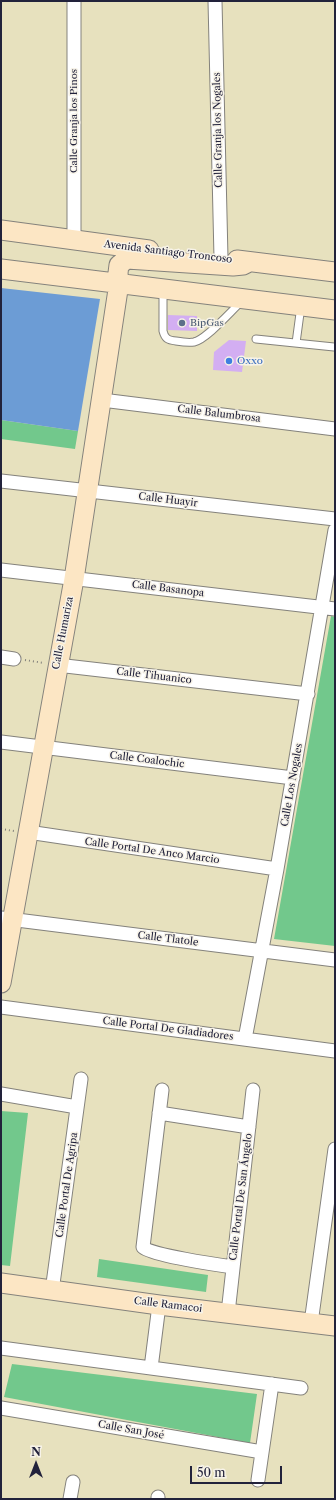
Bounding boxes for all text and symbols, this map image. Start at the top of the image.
street label: Calle Granja los Pinos [68,69,80,173]
street label: Calle Granja los Nogales [211,72,225,188]
street label: Avenida Santiago Troncoso [103,238,233,266]
place label: BipGas [190,317,224,329]
marker: BipGas [177,318,187,328]
place label: Oxxo [237,355,263,367]
marker: Oxxo [224,356,234,366]
street label: Calle Balumbrosa [177,403,261,425]
street label: Calle Huayir [138,490,198,510]
street label: Calle Basanopa [131,579,205,599]
street label: Calle Humariza [50,596,76,670]
street label: Calle Tihuanico [116,665,192,687]
street label: Calle Los Nogales [279,742,305,828]
street label: Calle Coalochic [109,749,185,771]
street label: Calle Portal De Anco Marcio [84,836,220,866]
street label: Calle Tlatole [137,929,199,949]
street label: Calle Portal De Gladiadores [102,1015,234,1043]
street label: Calle Portal De Agripa [54,1132,80,1238]
street label: Calle Portal De San Ángelo [227,1133,255,1261]
street label: Calle Ramacoi [133,1295,203,1315]
street label: Calle San José [97,1418,165,1442]
north arrow [16,1444,56,1484]
text: N [31,1445,41,1459]
scale bar [192,1458,284,1484]
text: 50 m [197,1465,226,1480]

